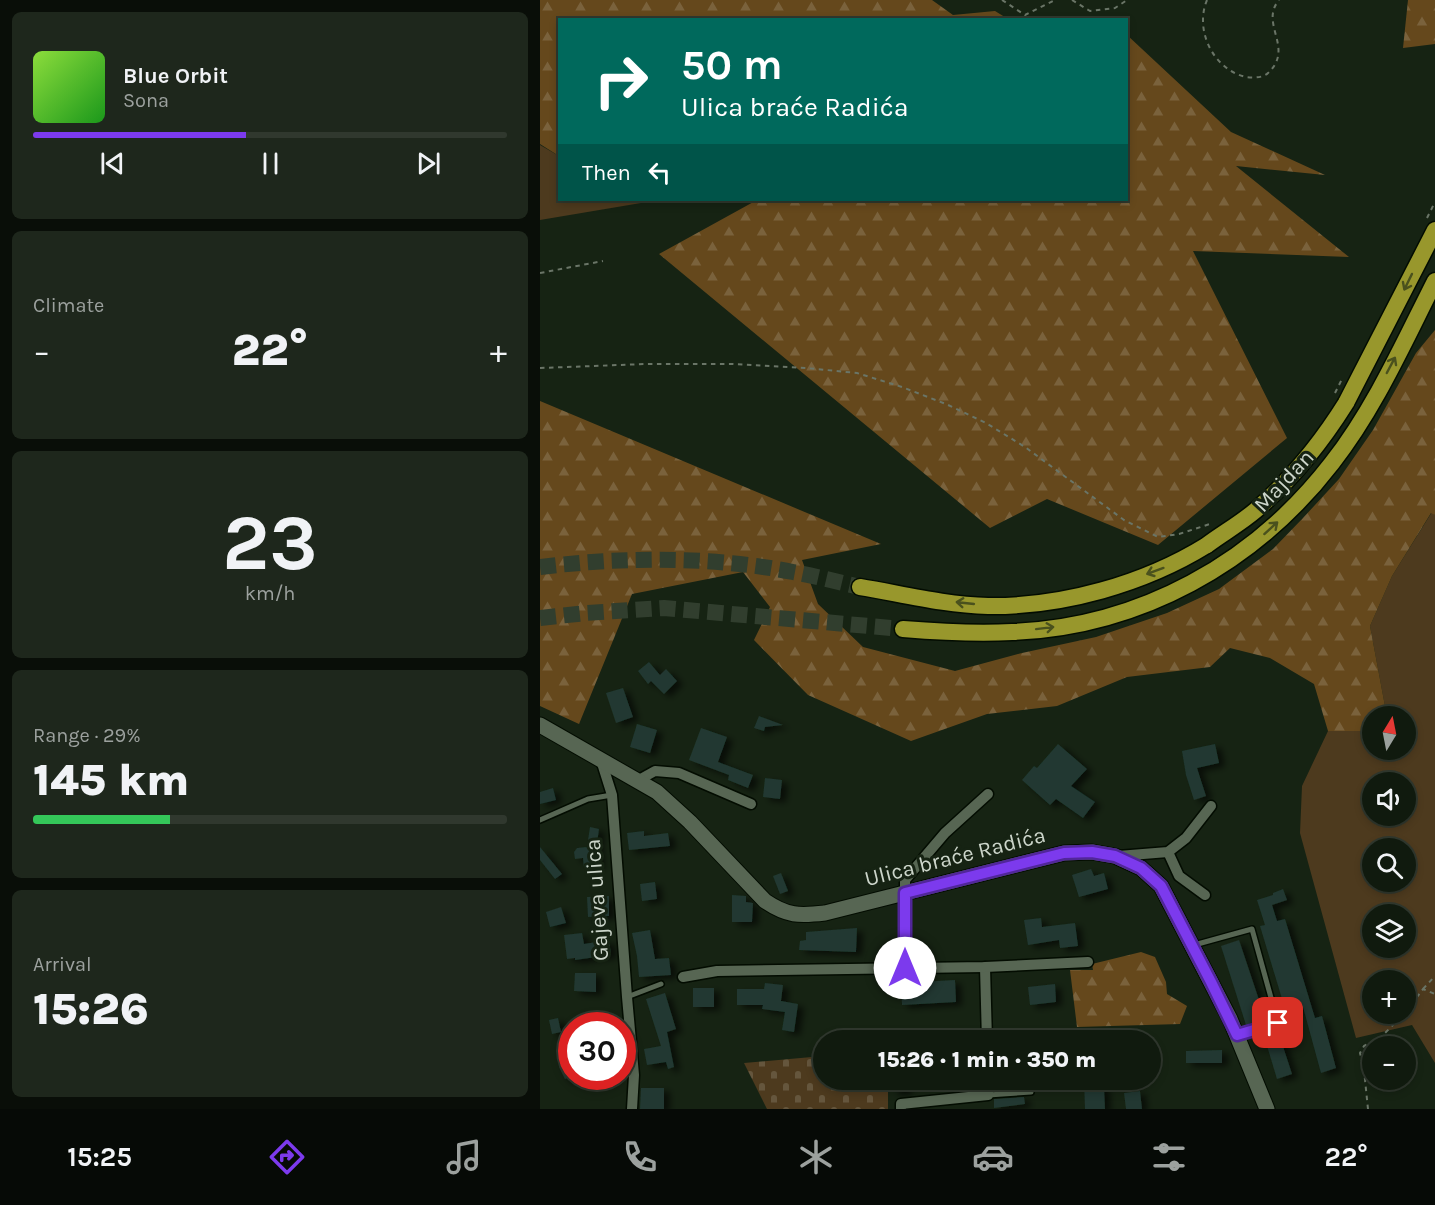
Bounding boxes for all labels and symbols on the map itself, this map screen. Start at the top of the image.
one-way arrow [1402,272,1413,290]
one-way arrow [1386,357,1397,375]
street label: Majdan [1249,444,1319,518]
one-way arrow [1264,521,1279,535]
one-way arrow [1146,566,1165,577]
one-way arrow [955,597,975,608]
one-way arrow [1035,623,1055,634]
north arrow [1362,706,1416,760]
street label: Ulica braće Radića [862,822,1048,892]
street label: Gajeva ulica [580,838,614,962]
position arrow [873,936,937,1000]
pin [1252,997,1303,1048]
speed limit sign: 30 [558,1012,636,1090]

